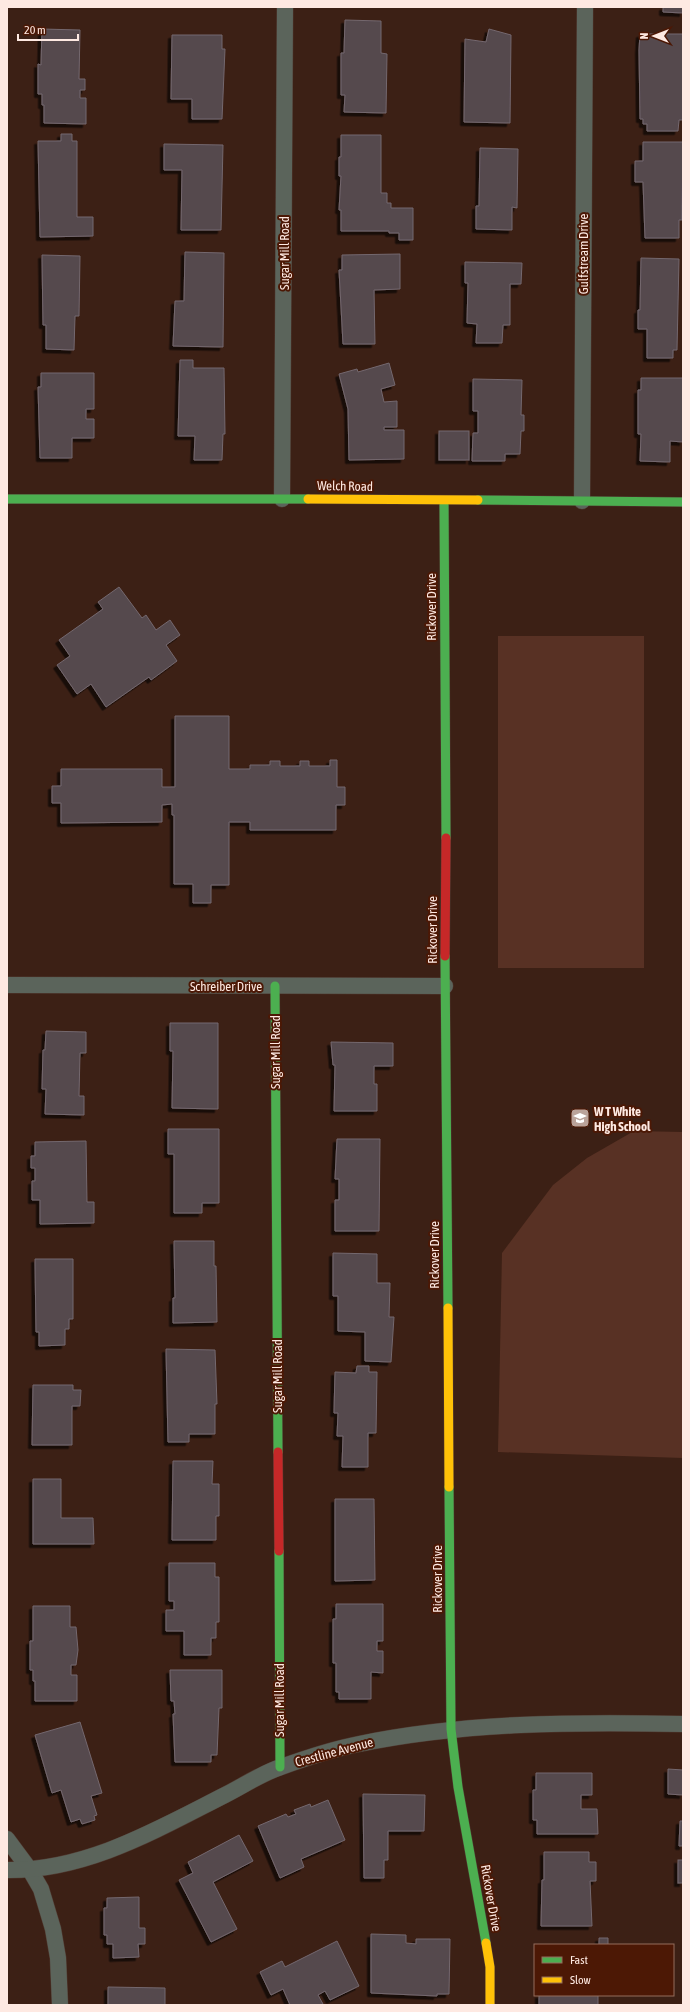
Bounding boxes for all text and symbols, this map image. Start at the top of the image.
scale bar [18,16,78,42]
north arrow [634,16,674,56]
text: 20 m [24,23,46,37]
text: N [638,33,650,39]
street label: Gulfstream Drive [576,214,591,294]
street label: Sugar Mill Road [277,216,292,290]
street label: Welch Road [317,478,373,494]
street label: Rickover Drive [424,573,439,641]
street label: Rickover Drive [425,896,440,964]
street label: Schreiber Drive [190,979,262,994]
street label: Sugar Mill Road [268,1015,283,1089]
place label: W T White High School [593,1104,651,1134]
school or university icon: W T White High School [569,1107,591,1129]
street label: Rickover Drive [427,1221,442,1289]
street label: Sugar Mill Road [270,1339,285,1413]
street label: Rickover Drive [430,1545,445,1613]
street label: Sugar Mill Road [272,1663,287,1737]
street label: Crestline Avenue [293,1734,375,1770]
street label: Rickover Drive [478,1863,504,1933]
legend [534,1944,674,1996]
text: Fast [570,1953,588,1967]
text: Slow [570,1973,591,1987]

